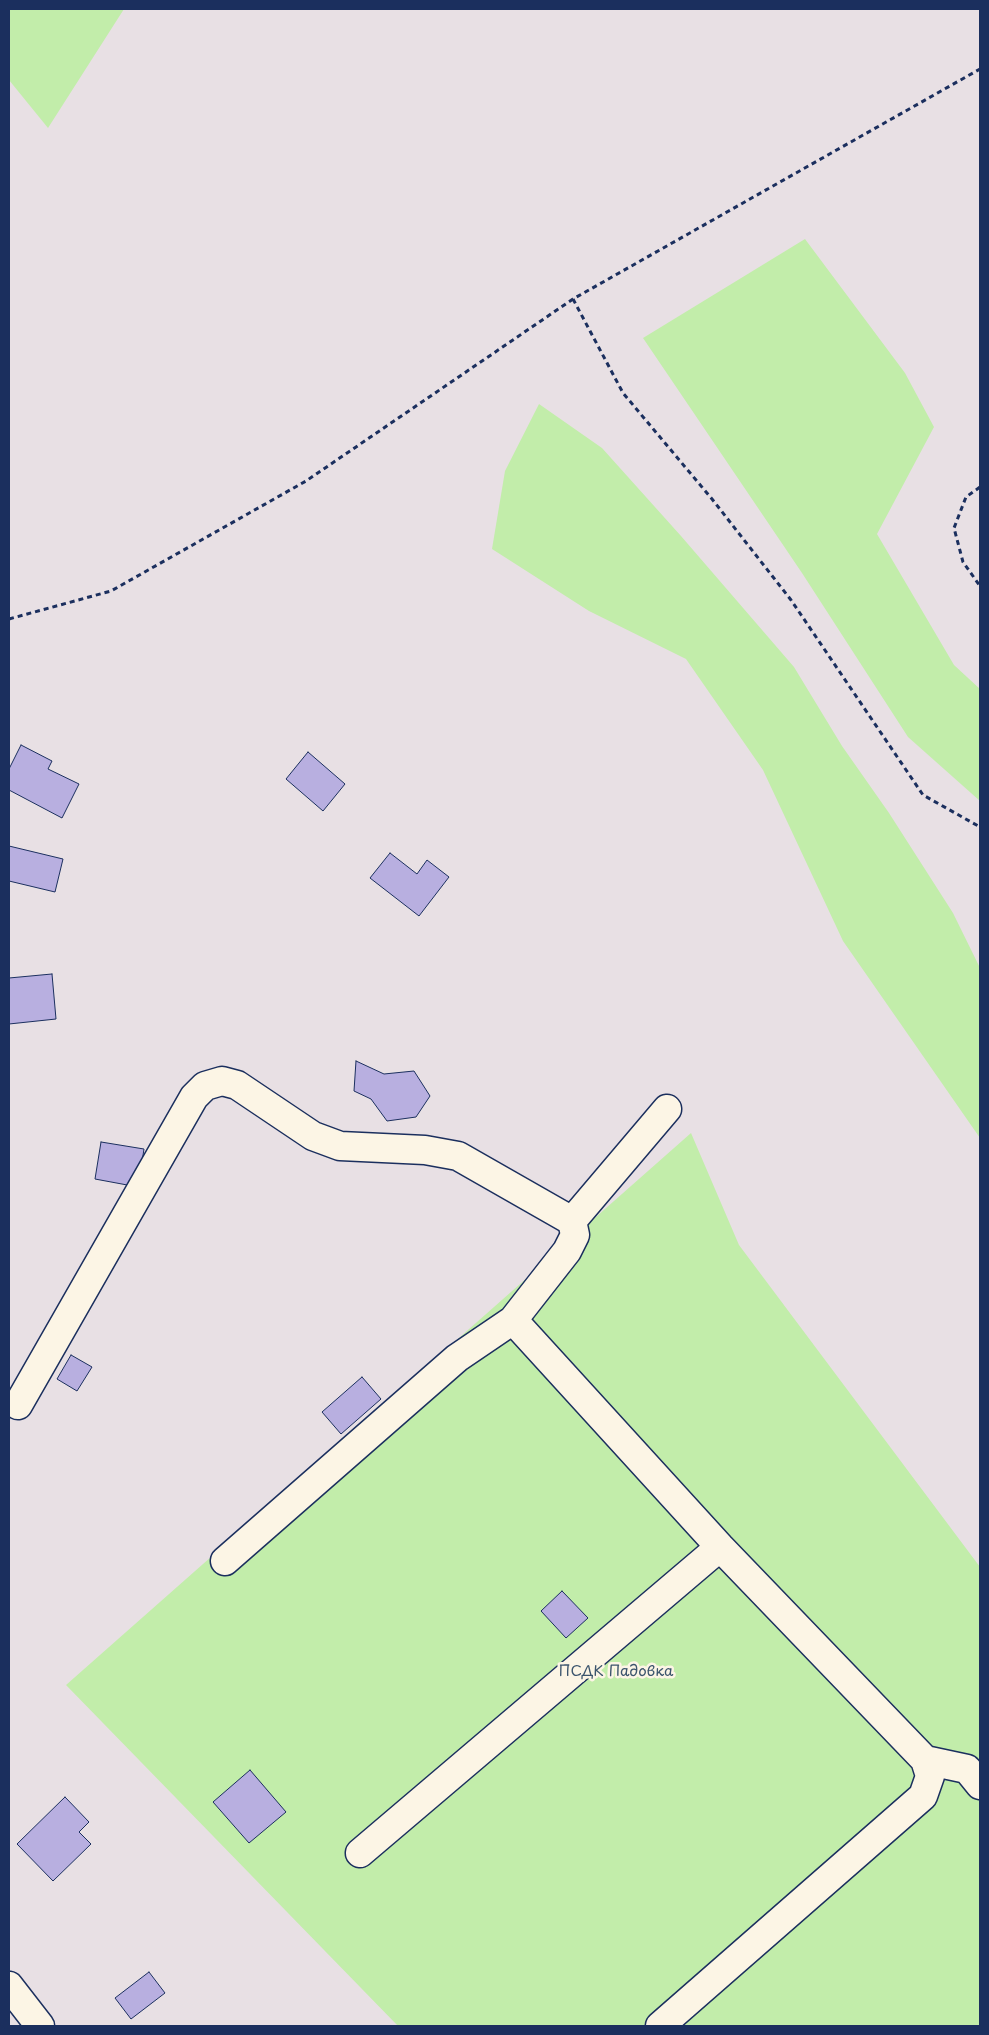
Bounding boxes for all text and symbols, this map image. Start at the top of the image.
park label: ПСДК Падовка [559,1663,673,1681]

